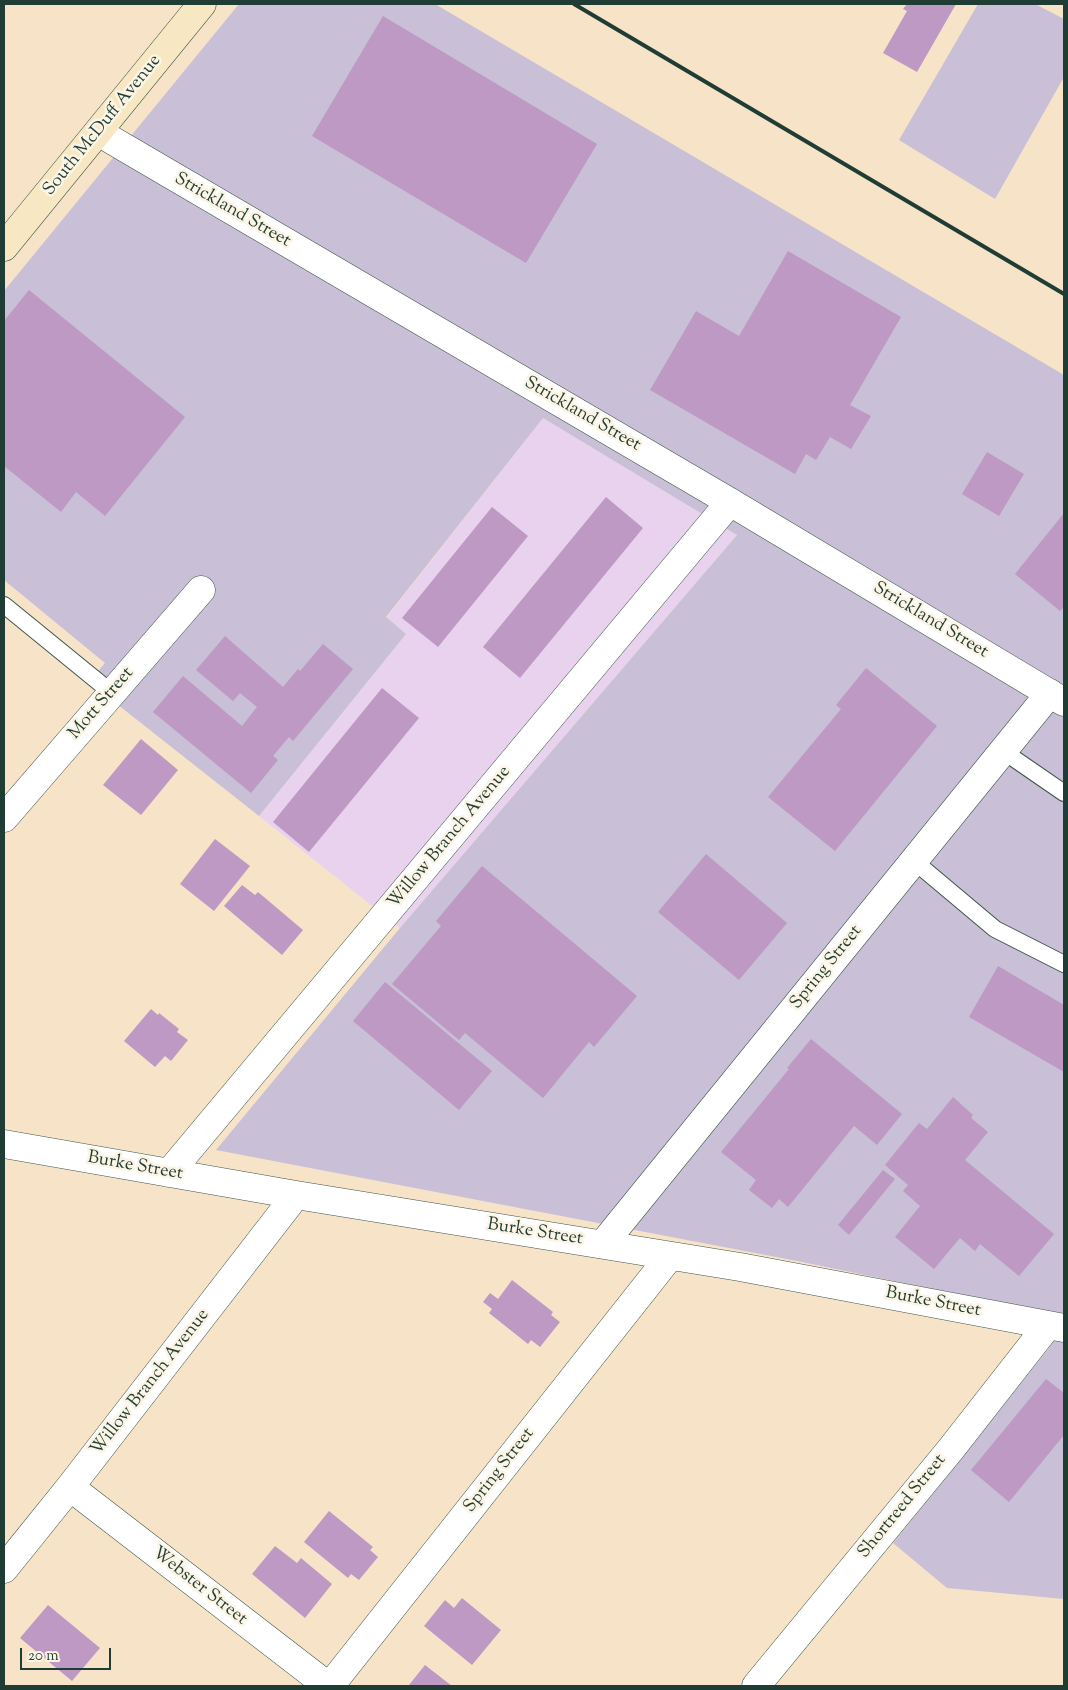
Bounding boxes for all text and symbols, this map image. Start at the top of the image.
street label: South McDuff Avenue [39,51,167,201]
street label: Strickland Street [170,169,294,253]
street label: Strickland Street [520,373,644,457]
street label: Strickland Street [868,578,992,664]
street label: Mott Street [65,663,139,745]
street label: Willow Branch Avenue [384,762,516,914]
street label: Spring Street [786,922,868,1014]
street label: Burke Street [86,1148,184,1186]
street label: Burke Street [486,1215,584,1251]
street label: Burke Street [884,1283,982,1323]
street label: Willow Branch Avenue [87,1305,215,1461]
street label: Spring Street [460,1424,540,1518]
street label: Shortreed Street [854,1451,952,1563]
street label: Webster Street [147,1543,251,1631]
scale bar [22,1638,114,1670]
text: 20 m [28,1646,59,1667]

